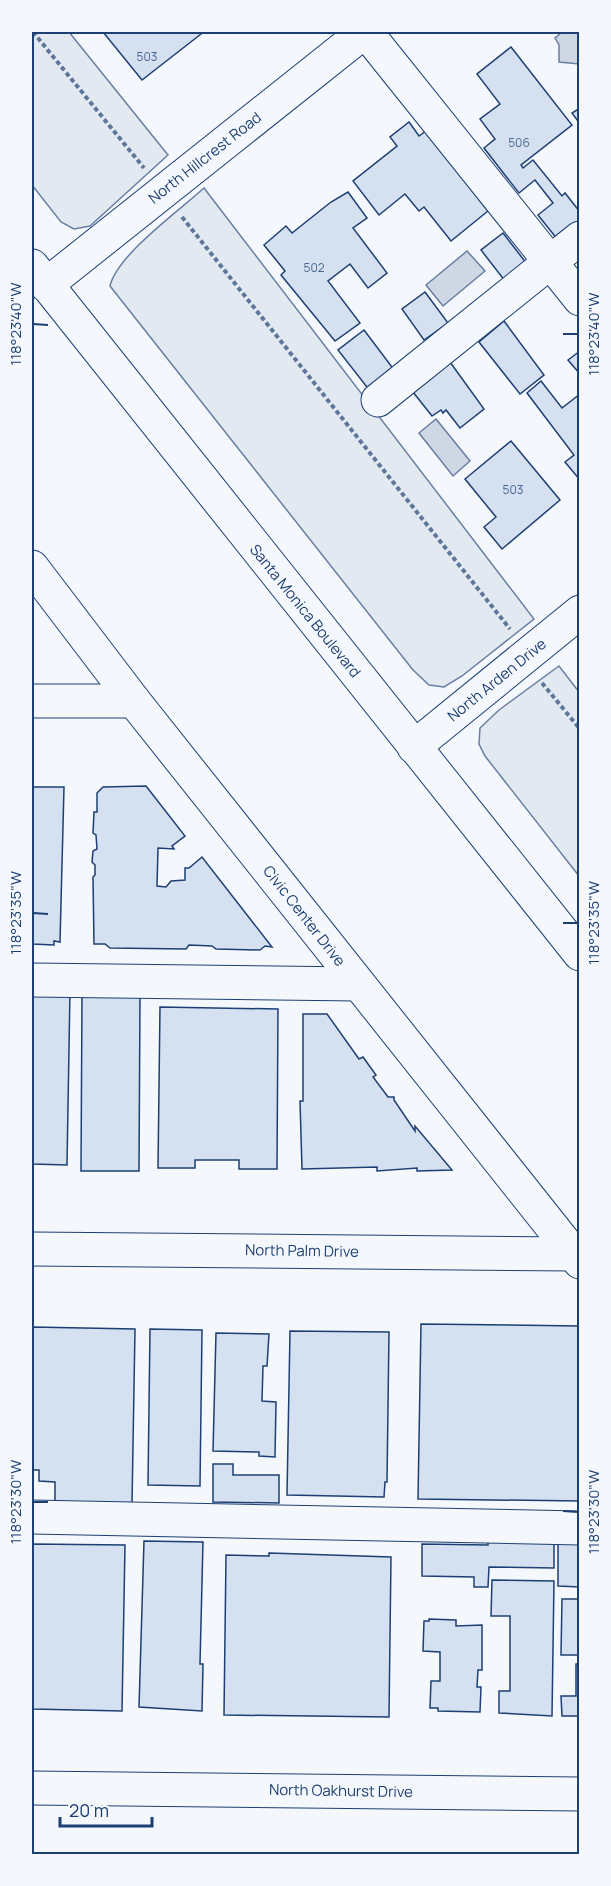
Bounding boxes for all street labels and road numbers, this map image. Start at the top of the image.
street label: North Hillcrest Road [144,107,266,208]
street label: Santa Monica Boulevard [245,540,366,682]
street label: North Arden Drive [443,633,551,726]
street label: Civic Center Drive [258,861,351,971]
street label: North Palm Drive [245,1239,359,1262]
street label: North Oakhurst Drive [269,1779,413,1802]

